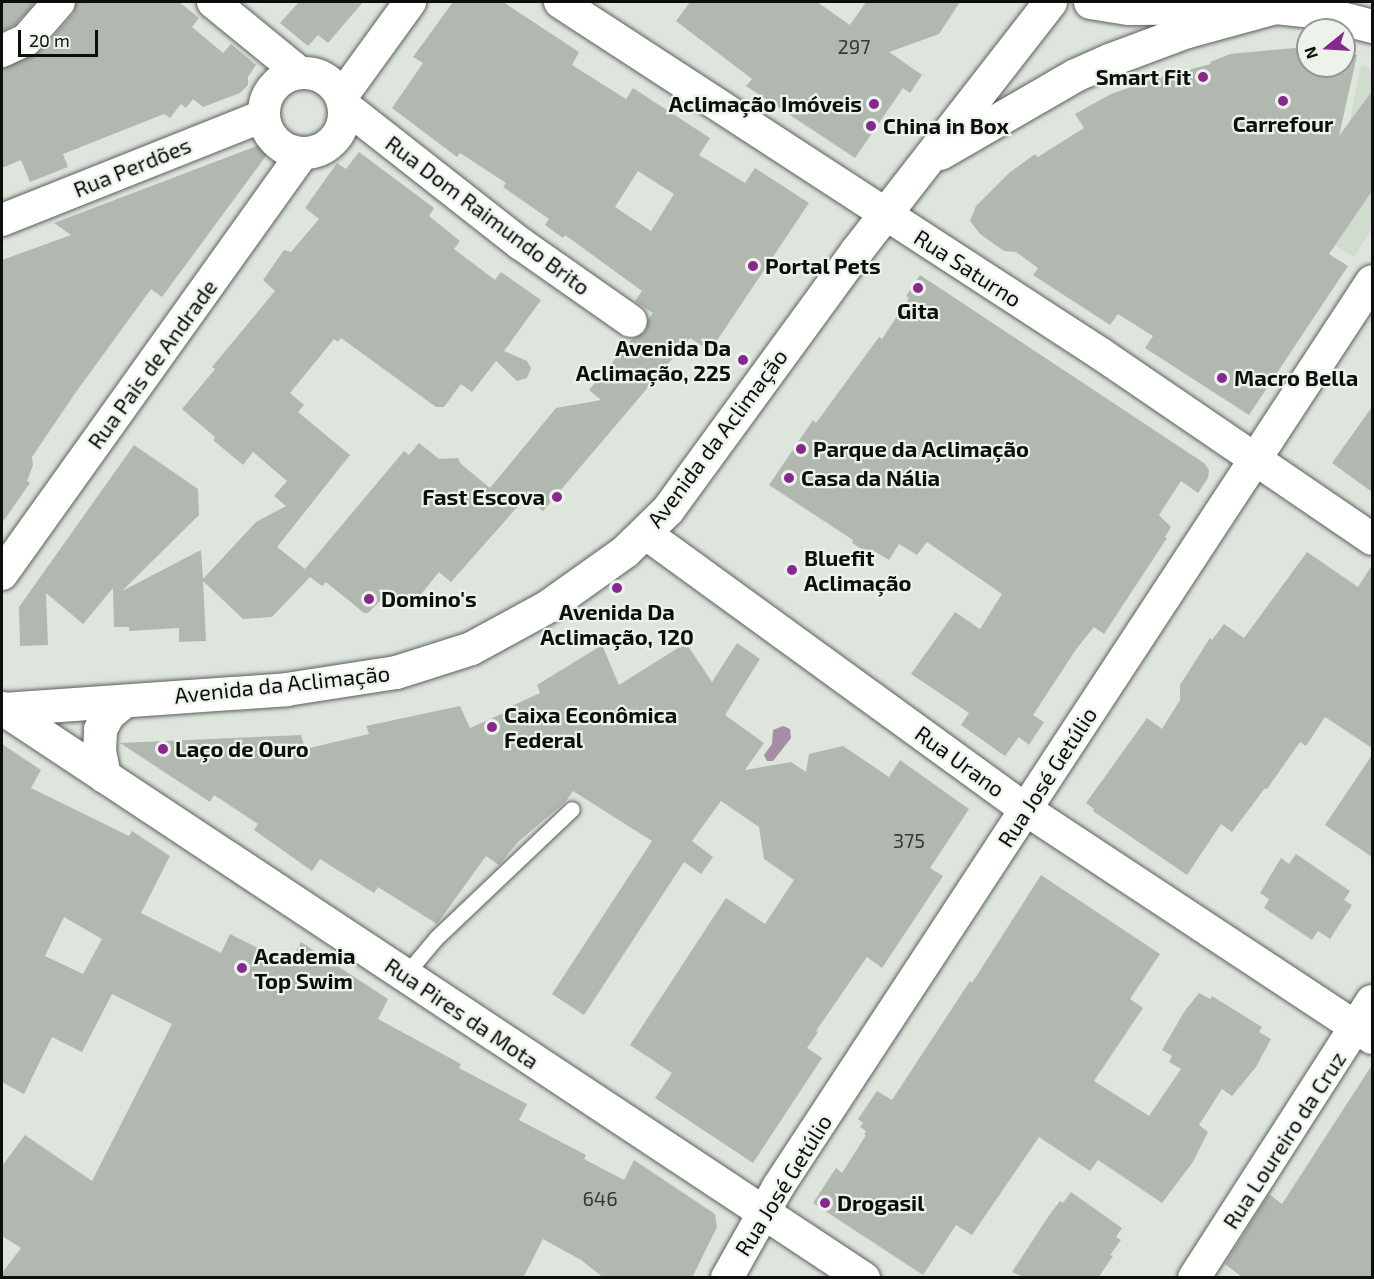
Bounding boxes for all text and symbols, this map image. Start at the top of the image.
scale bar [21,18,100,56]
north arrow [1296,18,1356,78]
text: 20 m [29,29,70,51]
house number: 297 [838,34,870,58]
text: N [1299,45,1321,62]
place label: Smart Fit [1096,64,1191,90]
marker: Smart Fit [1196,70,1210,84]
place label: Aclimação Imóveis [669,91,862,117]
marker: Carrefour [1276,94,1290,108]
marker: Aclimação Imóveis [867,97,881,111]
place label: Carrefour [1233,111,1333,137]
place label: China in Box [883,113,1009,139]
marker: China in Box [864,119,878,133]
street label: Rua Dom Raimundo Brito [381,130,595,300]
street label: Rua Perdões [69,131,195,203]
street label: Rua Saturno [909,224,1027,312]
place label: Portal Pets [765,253,881,279]
marker: Portal Pets [746,259,760,273]
street label: Rua Pais de Andrade [82,274,222,454]
marker: Gita [911,281,925,295]
place label: Gita [897,298,939,324]
place label: Avenida Da Aclimação, 225 [576,334,731,386]
street label: Avenida da Aclimação [641,343,793,533]
marker: Avenida Da Aclimação, 225 [736,353,750,367]
place label: Macro Bella [1234,365,1358,391]
marker: Macro Bella [1215,371,1229,385]
place label: Parque da Aclimação [813,436,1029,462]
marker: Parque da Aclimação [794,442,808,456]
place label: Casa da Nália [801,465,940,491]
marker: Casa da Nália [782,471,796,485]
place label: Fast Escova [422,484,545,510]
marker: Fast Escova [550,490,564,504]
place label: Bluefit Aclimação [804,544,911,596]
marker: Bluefit Aclimação [785,563,799,577]
marker: Avenida Da Aclimação, 120 [610,581,624,595]
place label: Domino's [381,586,477,612]
marker: Domino's [362,592,376,606]
place label: Avenida Da Aclimação, 120 [540,598,694,650]
street label: Avenida da Aclimação [173,660,391,708]
place label: Caixa Econômica Federal [504,701,677,752]
street label: Rua José Getúlio [992,702,1102,852]
marker: Caixa Econômica Federal [485,720,499,734]
street label: Rua Urano [910,720,1010,802]
place label: Laço de Ouro [175,736,309,762]
marker: Laço de Ouro [156,742,170,756]
house number: 375 [893,828,925,852]
place label: Academia Top Swim [254,942,356,993]
street label: Rua Pires da Mota [380,952,544,1074]
marker: Academia Top Swim [235,961,249,975]
street label: Rua Loureiro da Cruz [1217,1046,1351,1234]
street label: Rua José Getúlio [729,1109,837,1261]
house number: 646 [582,1186,618,1210]
place label: Drogasil [837,1190,924,1216]
marker: Drogasil [818,1196,832,1210]

